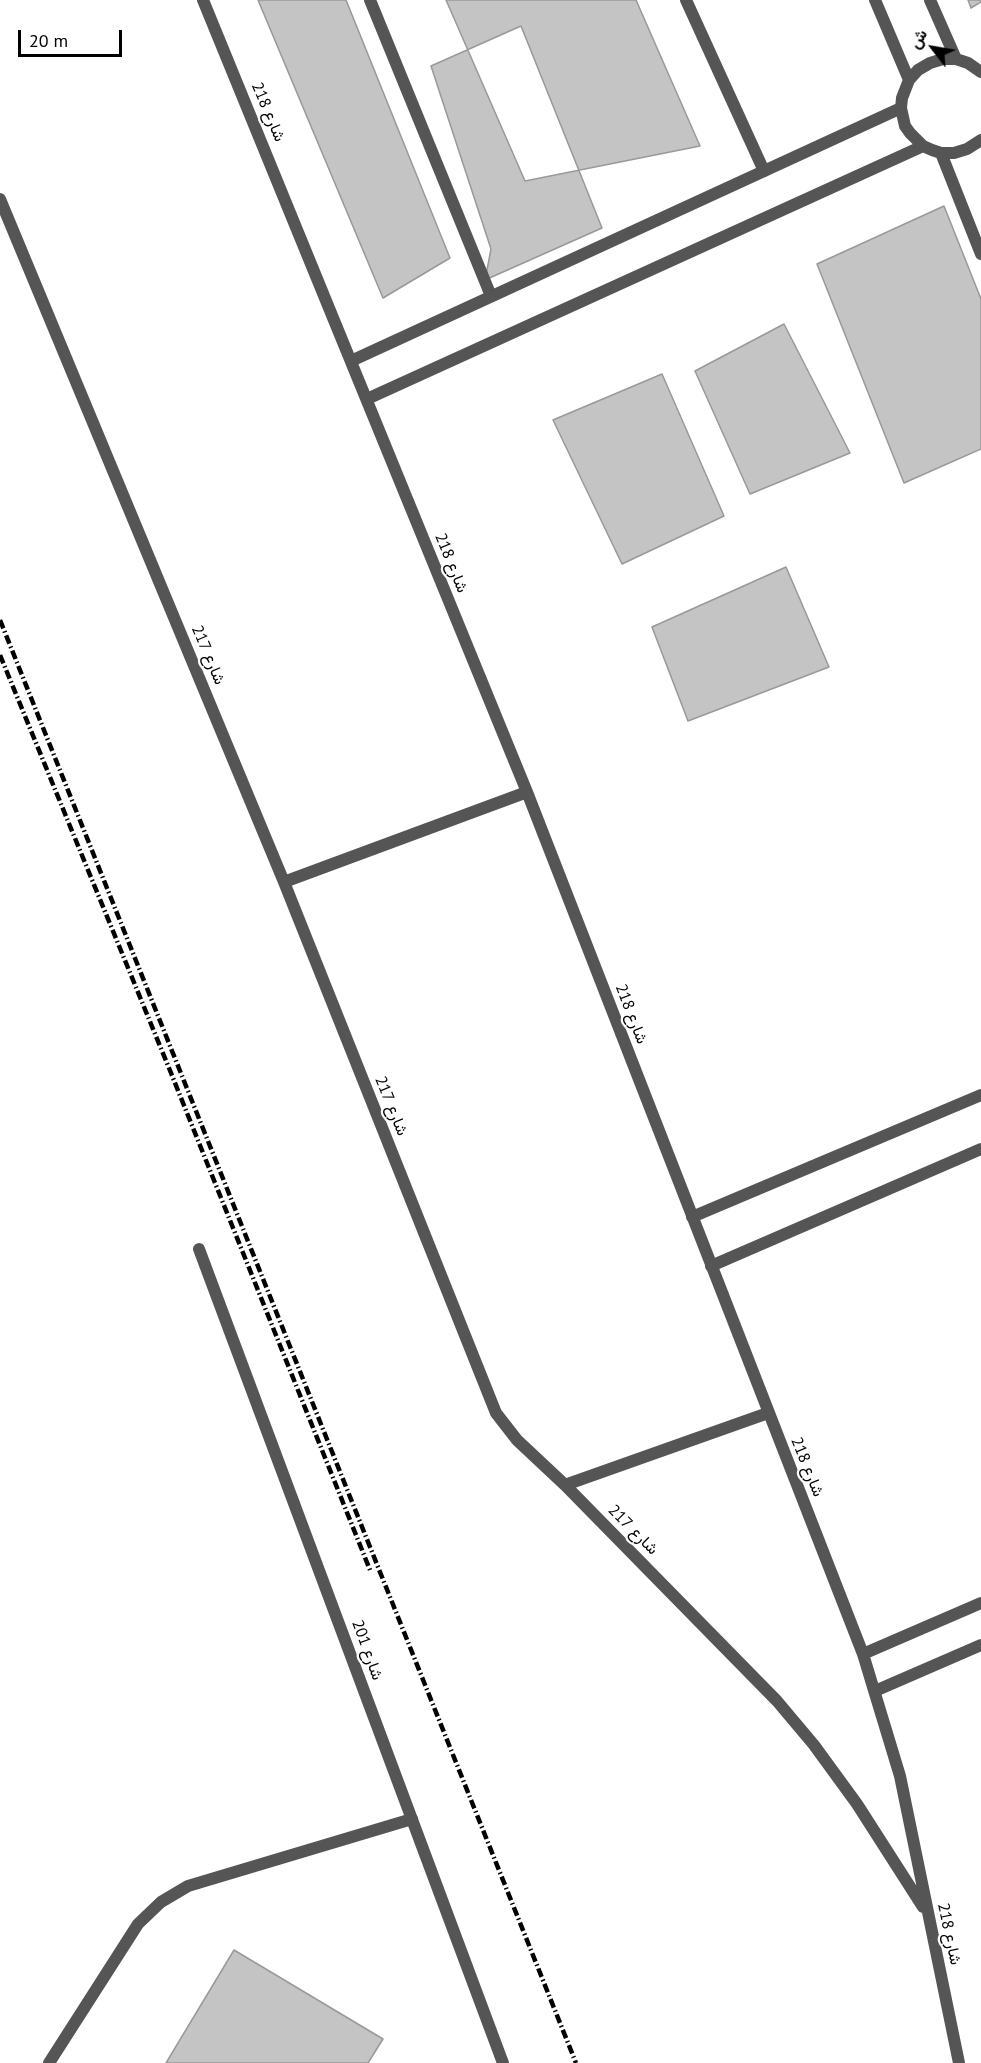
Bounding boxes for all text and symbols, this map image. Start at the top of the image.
scale bar [21,18,124,56]
north arrow [903,18,963,78]
text: ش [904,25,931,52]
text: 20 m [29,29,68,52]
street label: شارع 218 [247,79,289,145]
street label: شارع 218 [430,530,472,596]
street label: شارع 217 [187,622,229,688]
street label: شارع 218 [611,981,651,1047]
street label: شارع 217 [370,1073,412,1139]
street label: شارع 218 [786,1434,828,1500]
street label: شارع 217 [604,1501,662,1559]
street label: شارع 201 [347,1617,387,1683]
street label: شارع 218 [933,1901,965,1967]

